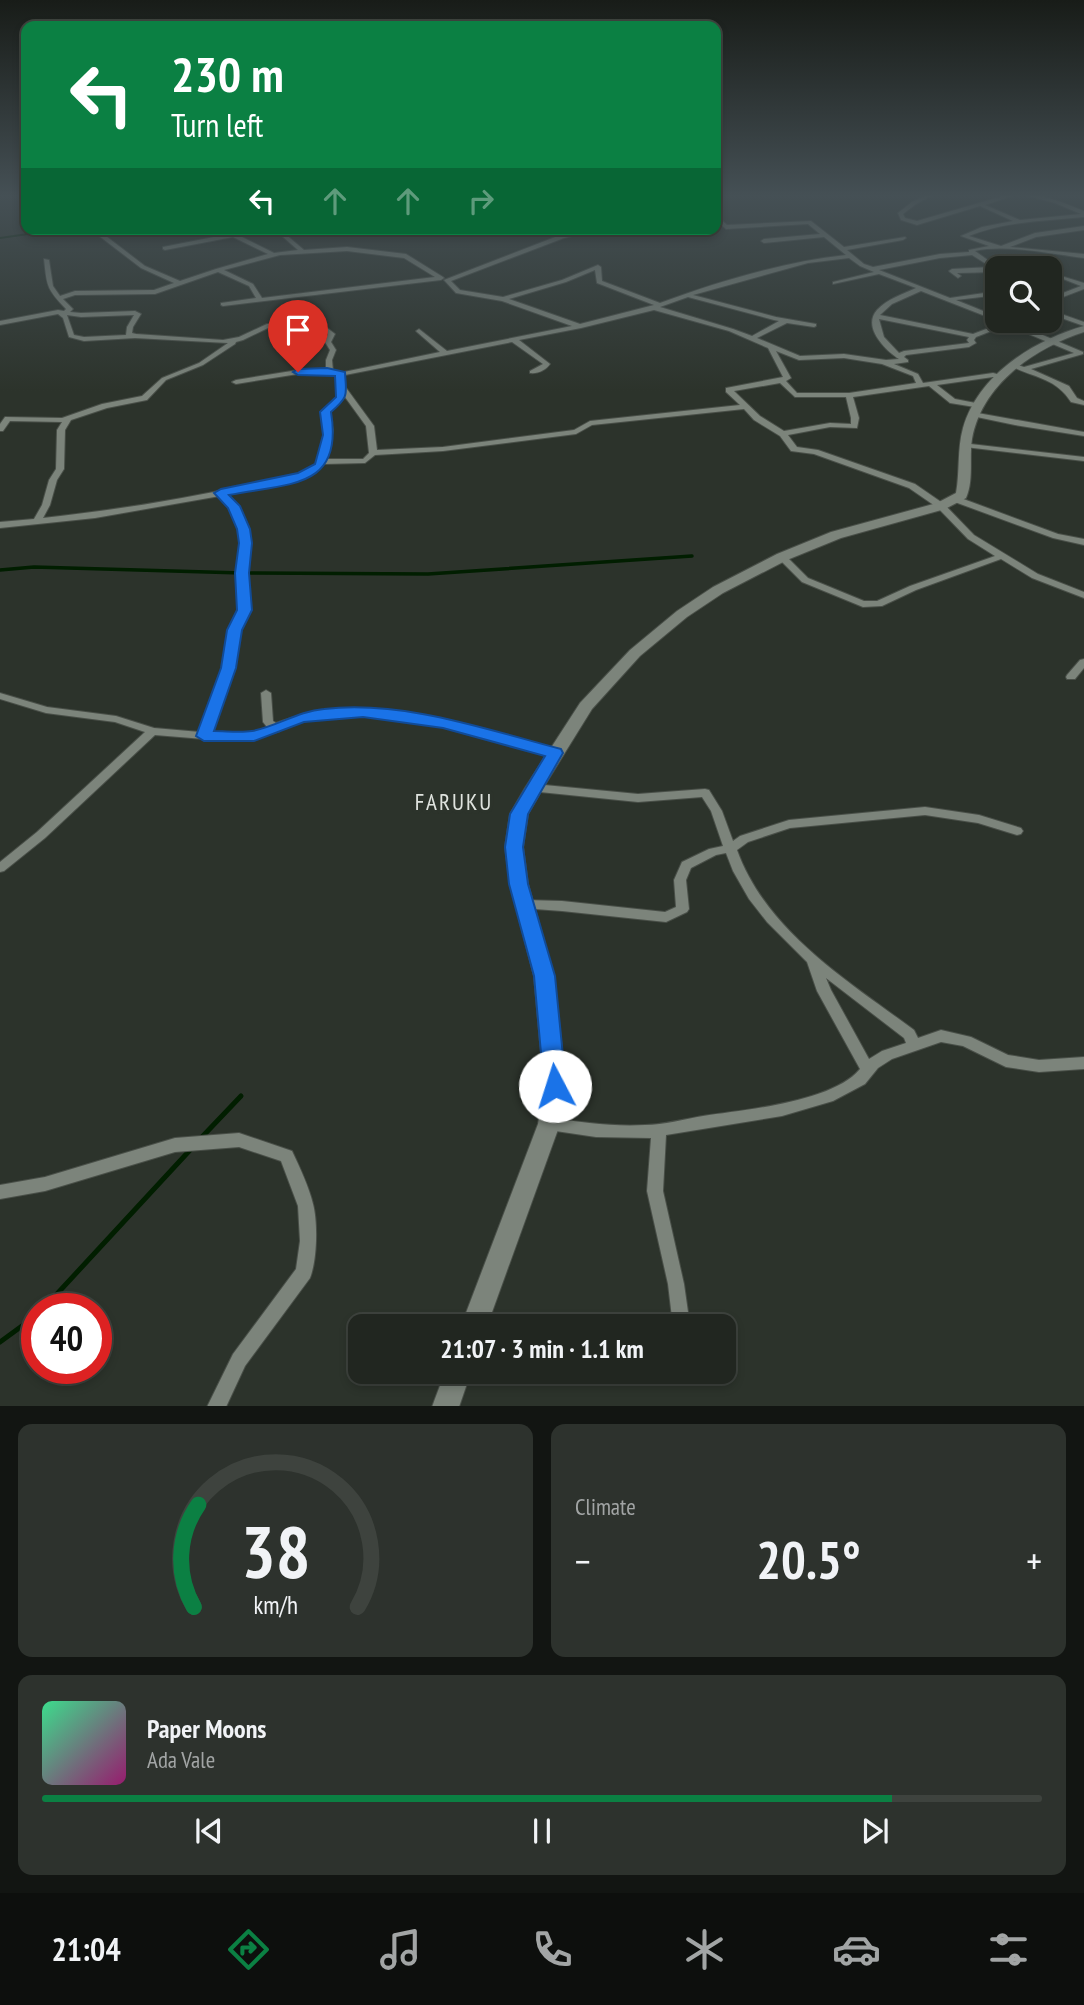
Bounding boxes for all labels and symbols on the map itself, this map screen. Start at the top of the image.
pin [268,300,328,372]
district label: FARUKU [415,787,493,816]
position arrow [518,1049,592,1123]
speed limit sign: 40 [21,1293,112,1384]

